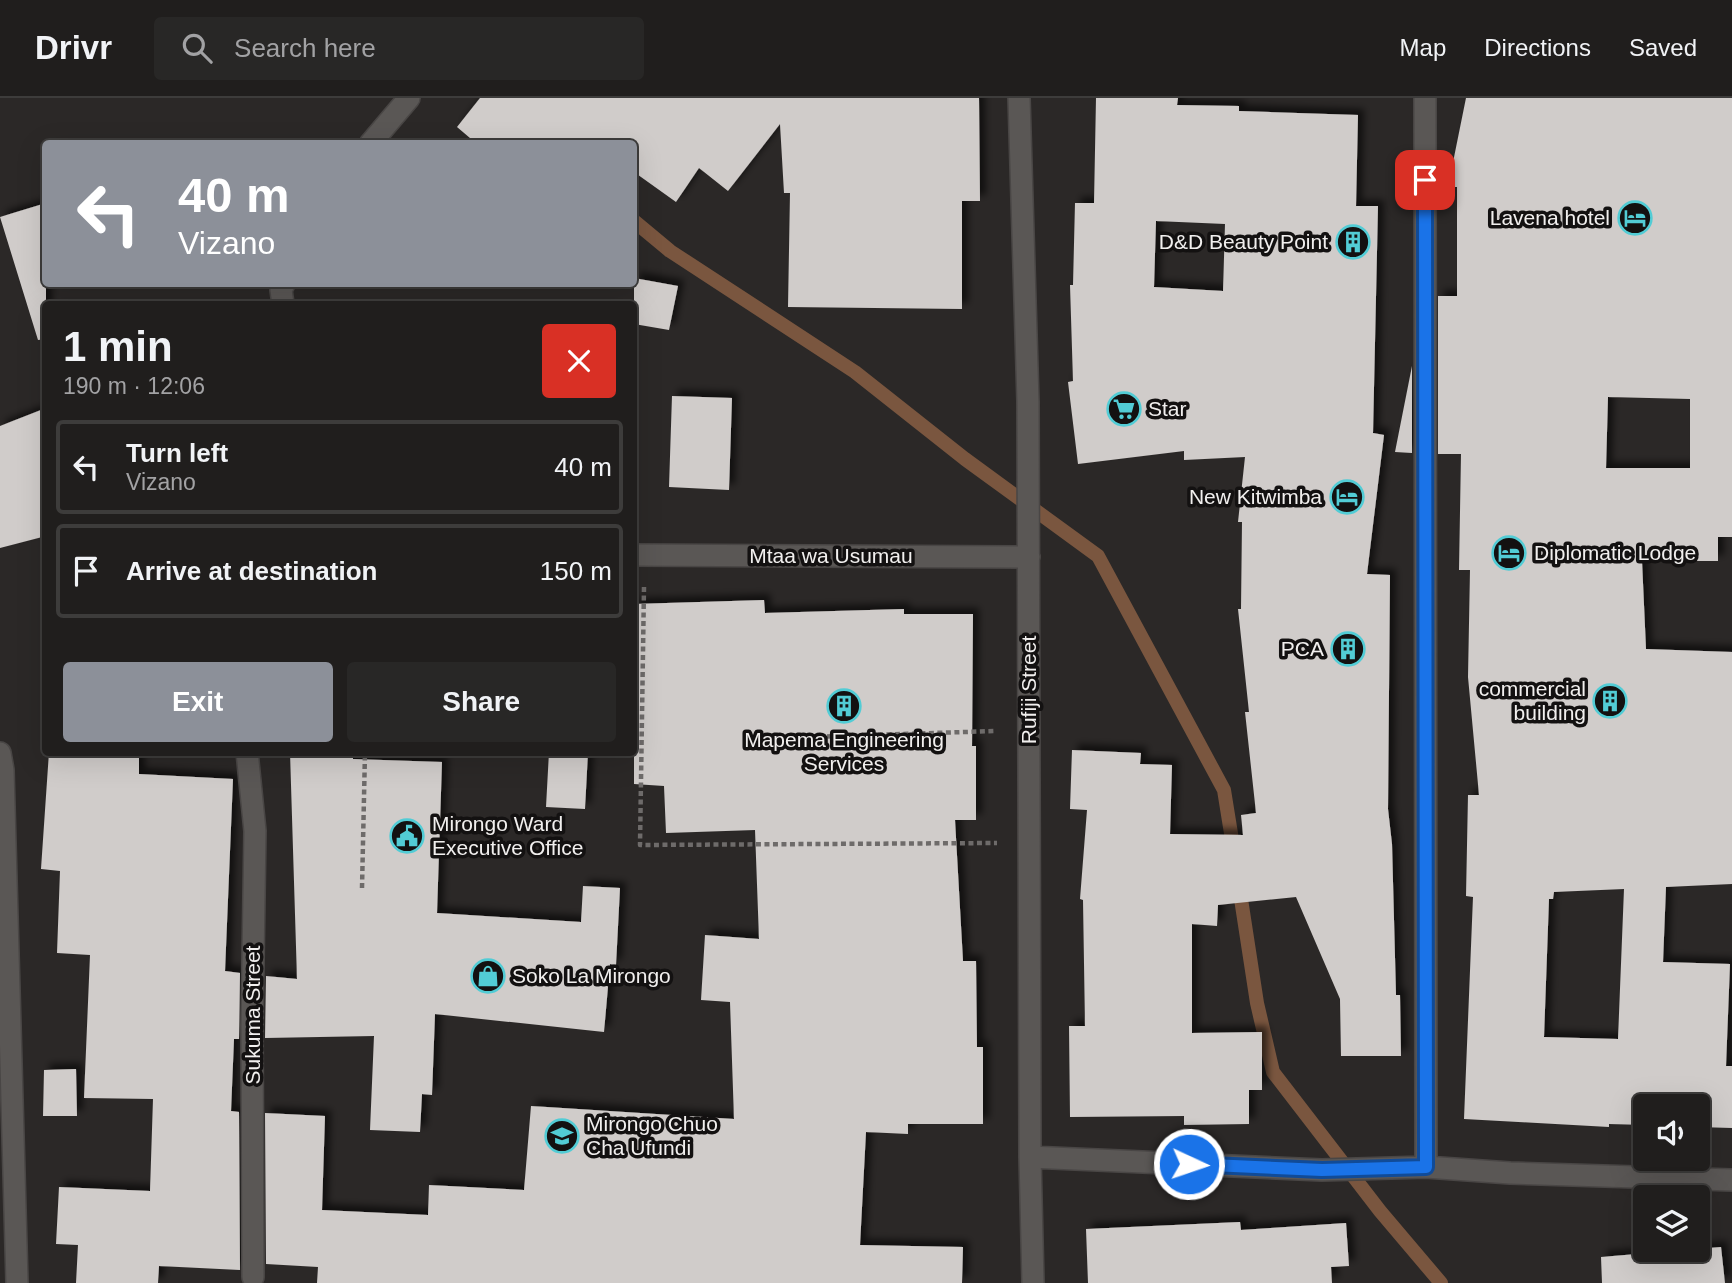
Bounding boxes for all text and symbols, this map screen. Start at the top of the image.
search box [154,17,644,80]
text: Drivr [35,29,112,66]
icon: search [178,29,216,67]
text: Search here [234,33,376,63]
text: Map [1400,34,1446,61]
text: Directions [1484,34,1591,61]
text: Saved [1629,34,1697,61]
pin [1395,150,1455,210]
icon: arrive [1406,161,1444,199]
icon: left [63,168,154,259]
text: 40 m [178,168,290,222]
hotel icon: Lavena hotel [1616,199,1654,237]
place label: Lavena hotel [1490,206,1610,229]
building icon: D&D Beauty Point [1334,223,1372,261]
text: Vizano [178,225,275,261]
place label: D&D Beauty Point [1159,230,1328,253]
text: 1 min [63,323,173,370]
button: close [542,324,616,398]
text: 190 m · 12:06 [63,373,205,399]
supermarket icon: Star [1105,390,1143,428]
place label: Star [1148,397,1187,420]
text: Turn left [126,438,228,468]
icon: left [67,448,105,486]
text: 40 m [554,452,612,482]
text: Vizano [126,469,196,495]
hotel icon: New Kitwimba [1328,478,1366,516]
place label: New Kitwimba [1189,485,1322,508]
hotel icon: Diplomatic Lodge [1490,534,1528,572]
place label: Diplomatic Lodge [1534,541,1696,564]
street label: Mtaa wa Usumau [749,544,913,567]
icon: arrive [67,552,105,590]
text: Arrive at destination [126,556,377,586]
text: 150 m [540,556,612,586]
building icon: PCA [1329,630,1367,668]
street label: Rufiji Street [1017,636,1040,744]
place label: PCA [1281,637,1324,660]
button: Exit [63,662,333,742]
button: Share [347,662,616,742]
place label: commercial building [1479,677,1586,724]
building icon: commercial building [1591,682,1629,720]
building icon: Mapema Engineering Services [825,687,863,725]
place label: Mapema Engineering Services [744,728,944,775]
place label: Mirongo Ward Executive Office [432,812,583,859]
public building icon: Mirongo Ward Executive Office [388,817,426,855]
street label: Sukuma Street [241,945,264,1084]
shop icon: Soko La Mirongo [469,957,507,995]
place label: Soko La Mirongo [512,964,671,987]
map controls [1633,1094,1710,1262]
button: sound [1633,1094,1710,1171]
place label: Mirongo Chuo Cha Ufundi [586,1112,718,1159]
school or university icon: Mirongo Chuo Cha Ufundi [543,1117,581,1155]
position arrow [1152,1127,1226,1201]
button: layers [1633,1185,1710,1262]

